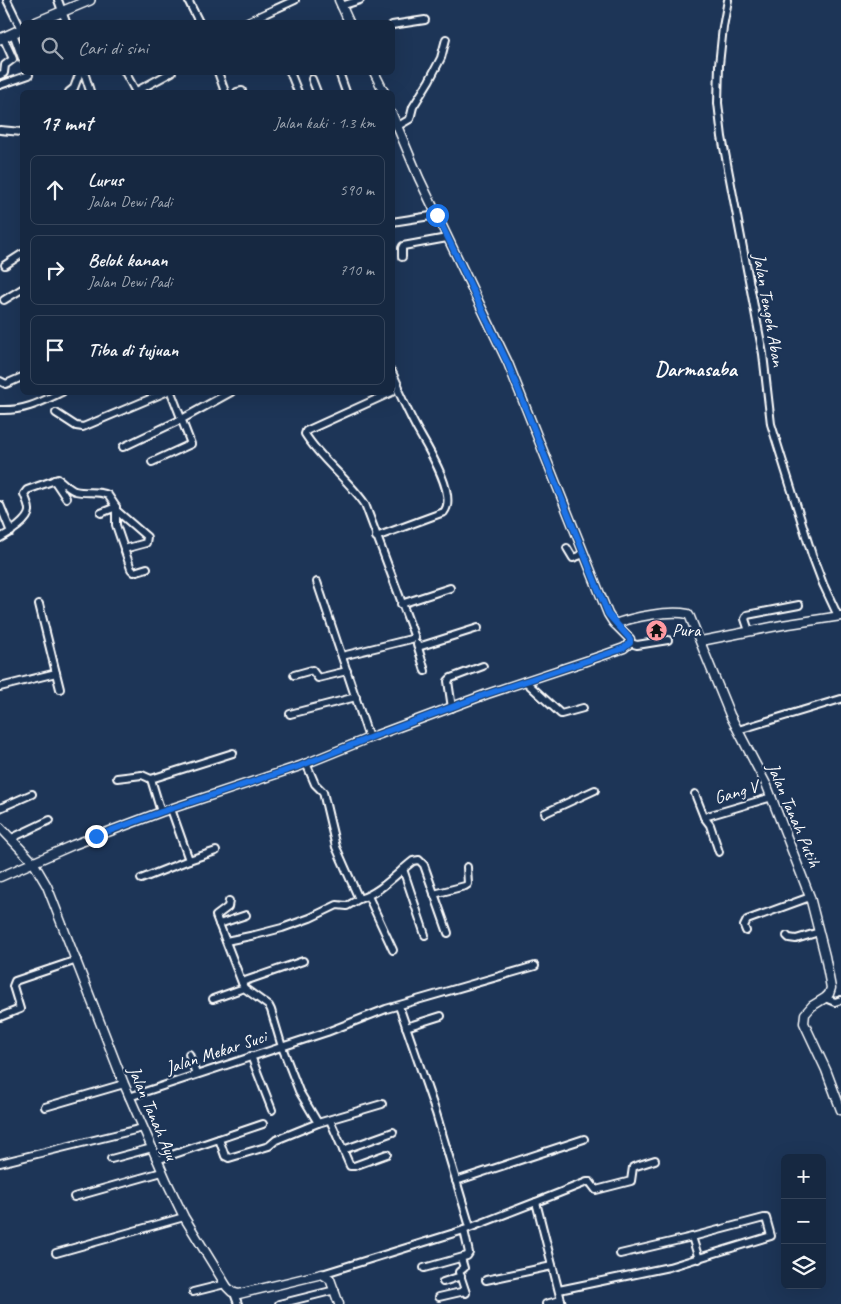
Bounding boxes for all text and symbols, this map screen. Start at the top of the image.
search box [20,20,395,75]
icon: search [38,34,66,62]
text: Cari di sini [78,36,148,60]
text: 17 mnt [40,110,92,136]
text: Jalan kaki · 1.3 km [274,113,375,133]
text: Lurus [88,168,123,192]
icon: ahead [41,176,69,204]
text: 590 m [340,180,374,200]
text: Jalan Dewi Padi [88,192,172,212]
route start [426,204,449,227]
text: Belok kanan [88,248,167,272]
street label: Jalan Tengeh Aban [748,251,790,369]
icon: right [41,256,69,284]
text: 710 m [340,260,374,280]
text: Jalan Dewi Padi [88,272,172,292]
icon: arrive [41,336,69,364]
text: Tiba di tujuan [88,338,178,362]
district label: Darmasaba [655,357,739,382]
temple icon: Pura [644,618,668,642]
place label: Pura [672,619,702,641]
street label: Jalan Tanah Putih [762,759,826,871]
street label: Gang V [712,774,764,809]
route end [85,825,108,848]
street label: Jalan Mekar Suci [162,1025,272,1079]
street label: Jalan Tanah Ayu [123,1062,183,1165]
map controls [781,1154,826,1289]
button: + [781,1154,826,1199]
button: − [781,1199,826,1244]
button: layers [781,1244,826,1289]

